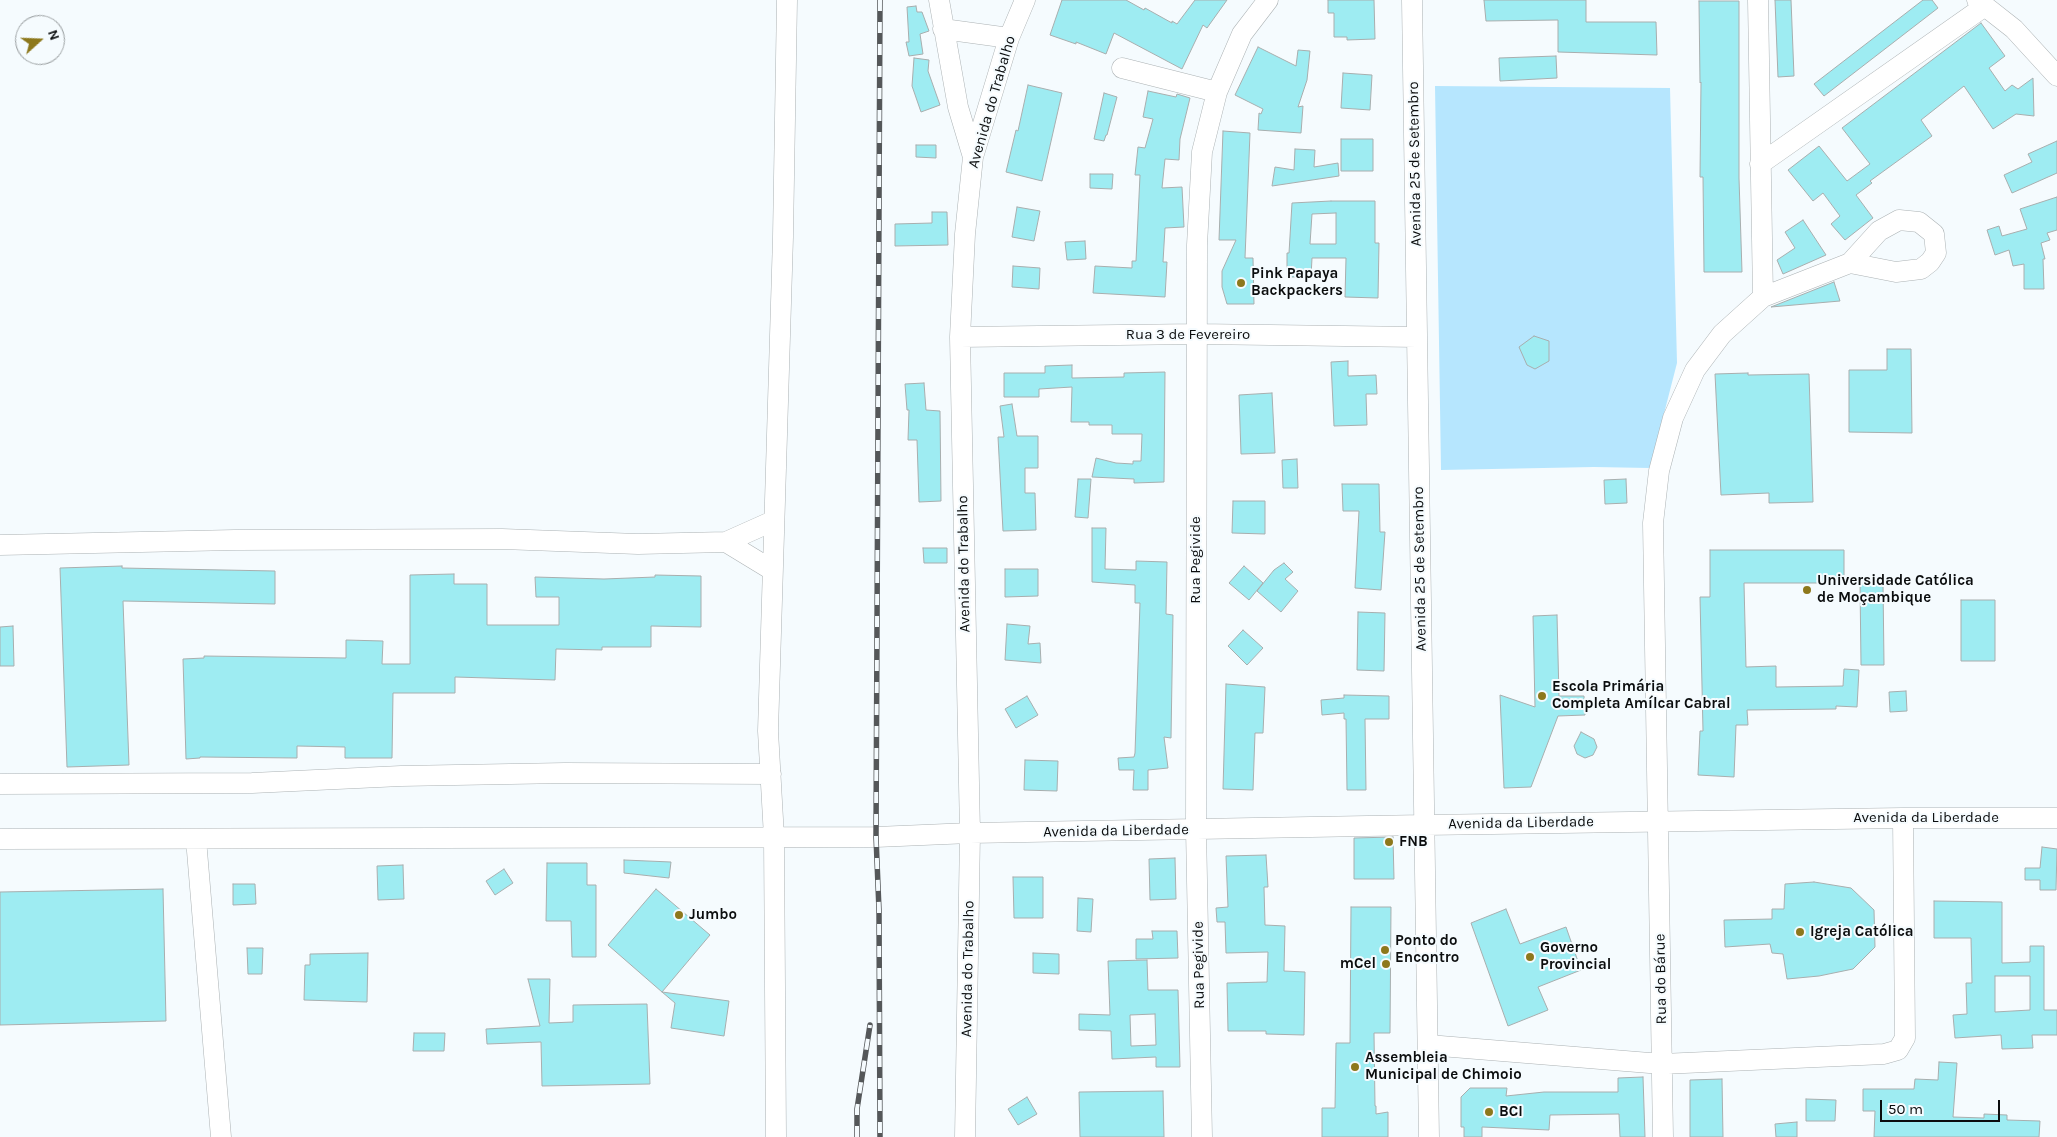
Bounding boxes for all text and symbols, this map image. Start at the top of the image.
north arrow [15,15,65,65]
text: N [44,27,63,43]
street label: Avenida do Trabalho [964,34,1020,170]
street label: Avenida 25 de Setembro [1405,81,1425,247]
place label: Pink Papaya Backpackers [1251,265,1343,300]
marker: Pink Papaya Backpackers [1235,277,1247,289]
street label: Rua 3 de Fevereiro [1126,326,1250,344]
street label: Avenida 25 de Setembro [1410,486,1430,652]
street label: Avenida do Trabalho [954,495,974,633]
street label: Rua Pegivide [1187,516,1205,604]
place label: Universidade Católica de Moçambique [1817,572,1974,607]
marker: Universidade Católica de Moçambique [1801,584,1813,596]
place label: Escola Primária Completa Amílcar Cabral [1552,678,1731,713]
marker: Escola Primária Completa Amílcar Cabral [1536,690,1548,702]
street label: Avenida da Liberdade [1853,809,1999,827]
street label: Avenida da Liberdade [1448,813,1594,833]
street label: Avenida da Liberdade [1043,821,1189,841]
place label: FNB [1399,833,1428,851]
marker: FNB [1383,836,1395,848]
street label: Avenida do Trabalho [958,900,978,1038]
place label: Jumbo [689,906,737,924]
marker: Jumbo [673,909,685,921]
street label: Rua Pegivide [1189,921,1209,1009]
place label: Igreja Católica [1810,923,1914,941]
marker: Igreja Católica [1794,926,1806,938]
place label: Ponto do Encontro [1395,932,1459,967]
street label: Rua do Bárue [1651,934,1671,1024]
place label: Governo Provincial [1540,939,1611,974]
marker: Ponto do Encontro [1379,944,1391,956]
marker: Governo Provincial [1524,951,1536,963]
place label: mCel [1340,955,1376,973]
marker: mCel [1380,958,1392,970]
place label: Assembleia Municipal de Chimoio [1365,1049,1522,1084]
marker: Assembleia Municipal de Chimoio [1349,1061,1361,1073]
scale bar [1882,1090,2002,1122]
text: 50 m [1888,1100,1923,1118]
place label: BCI [1499,1103,1523,1121]
marker: BCI [1483,1106,1495,1118]

